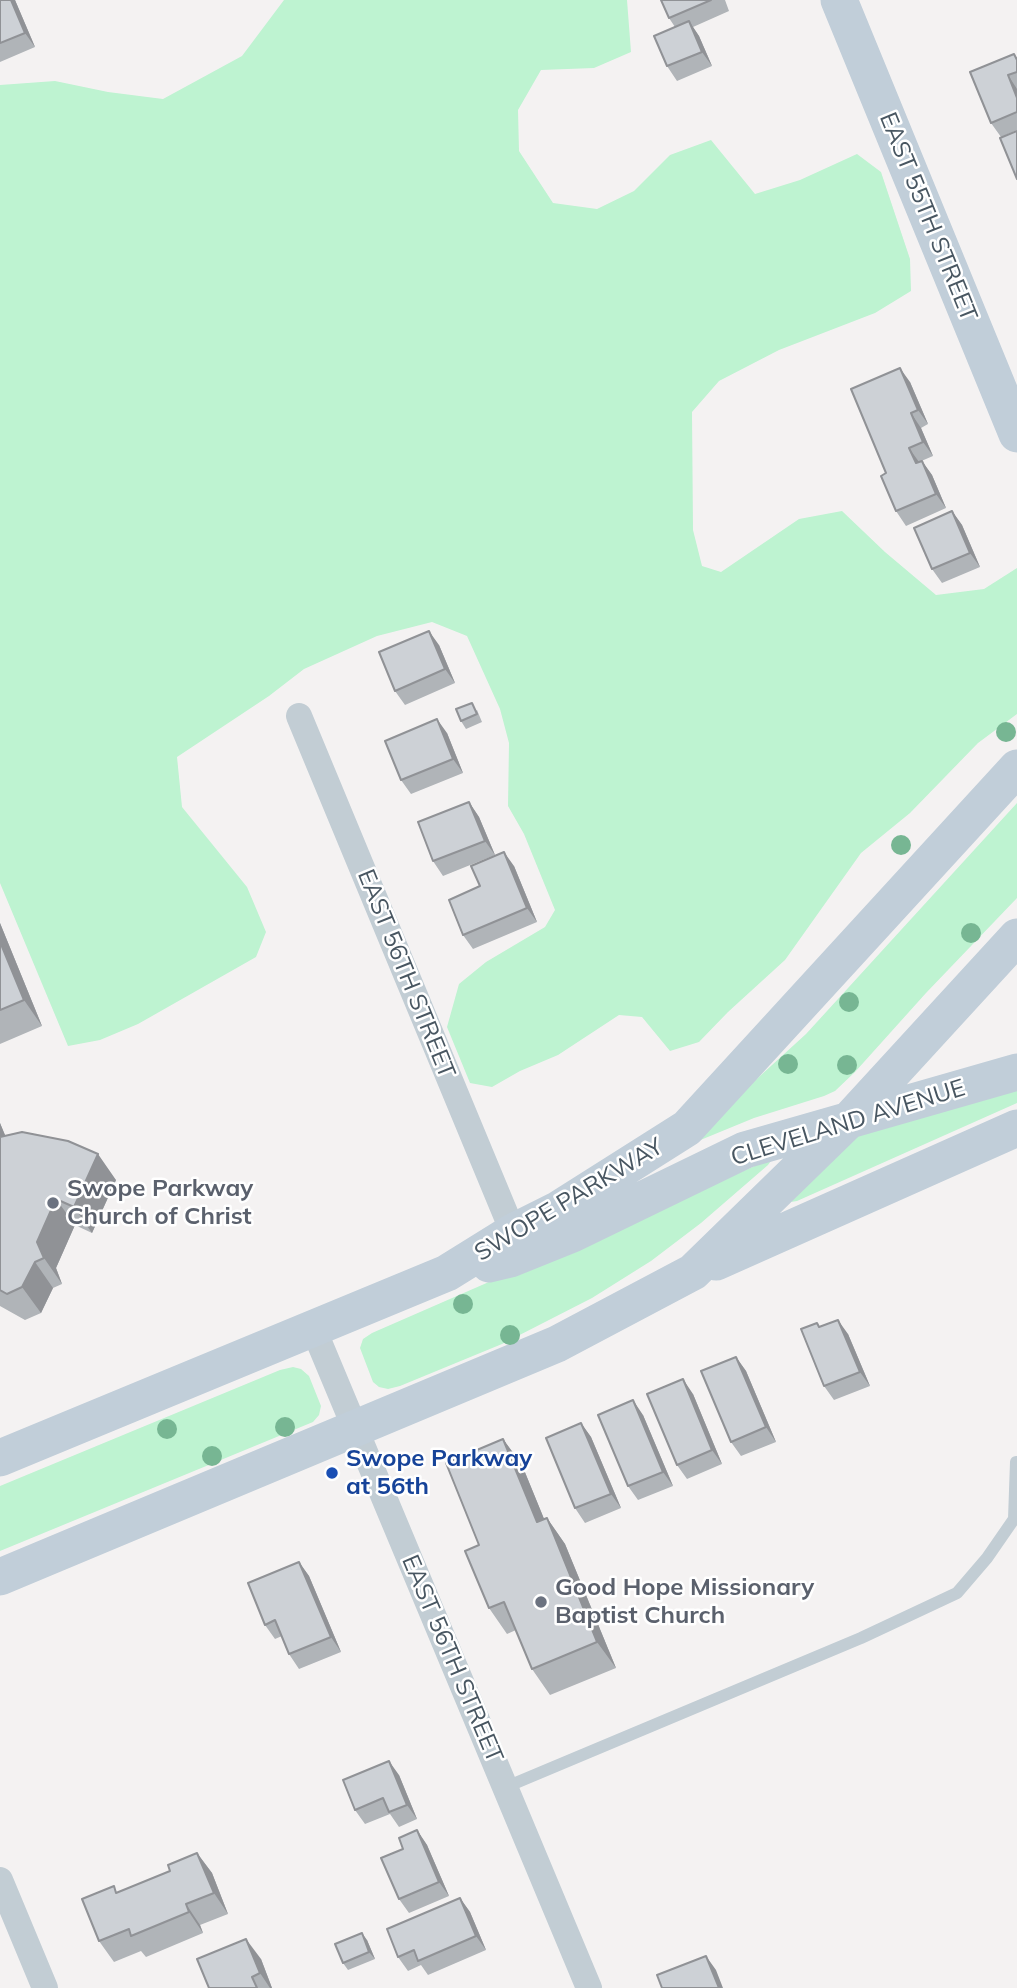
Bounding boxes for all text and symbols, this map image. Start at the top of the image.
street label: EAST 55TH STREET [873,108,983,326]
street label: EAST 56TH STREET [351,865,461,1083]
street label: CLEVELAND AVENUE [727,1074,969,1172]
street label: SWOPE PARKWAY [470,1132,668,1268]
place label: Swope Parkway Church of Christ [67,1175,253,1231]
marker: Swope Parkway Church of Christ [45,1195,61,1211]
place label: Swope Parkway at 56th [346,1445,532,1501]
marker: Swope Parkway at 56th [324,1465,340,1481]
street label: EAST 56TH STREET [395,1551,509,1767]
place label: Good Hope Missionary Baptist Church [555,1574,814,1630]
marker: Good Hope Missionary Baptist Church [533,1594,549,1610]

